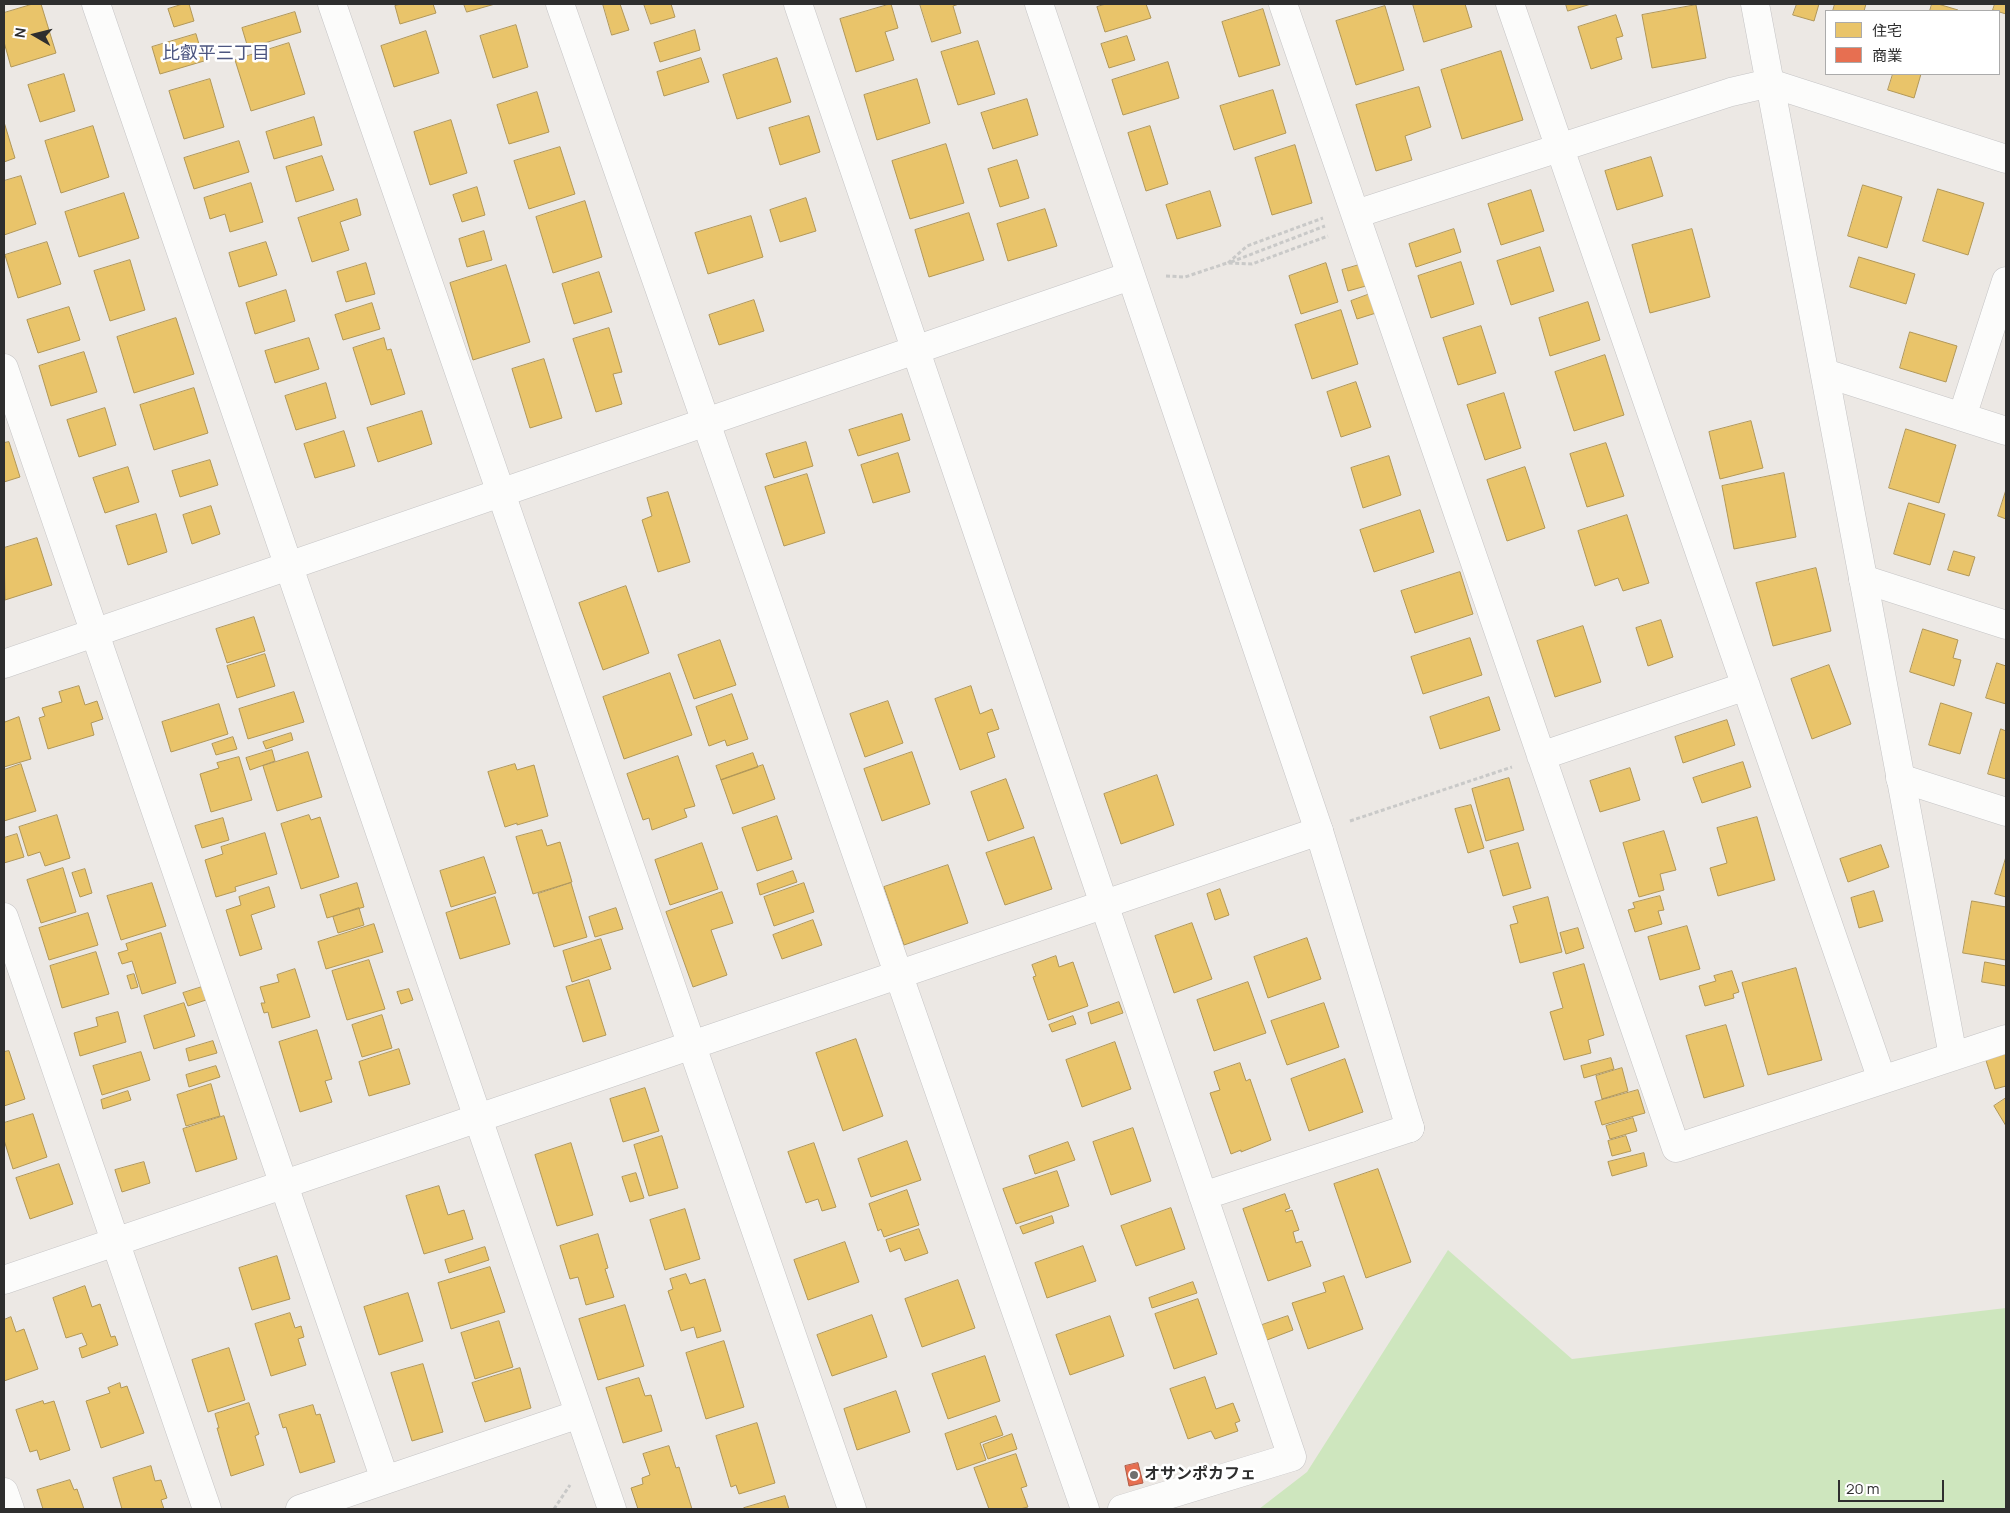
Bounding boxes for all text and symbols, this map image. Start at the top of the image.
north arrow [10,10,60,60]
legend [1825,10,2000,75]
text: 住宅 [1872,20,1902,41]
text: N [10,27,30,39]
district label: 比叡平三丁目 [162,43,270,65]
text: 商業 [1872,45,1902,66]
place label: オサンポカフェ [1144,1465,1256,1485]
marker: オサンポカフェ [1128,1469,1140,1481]
scale bar [1840,1470,1946,1502]
text: 20 m [1846,1478,1879,1499]

